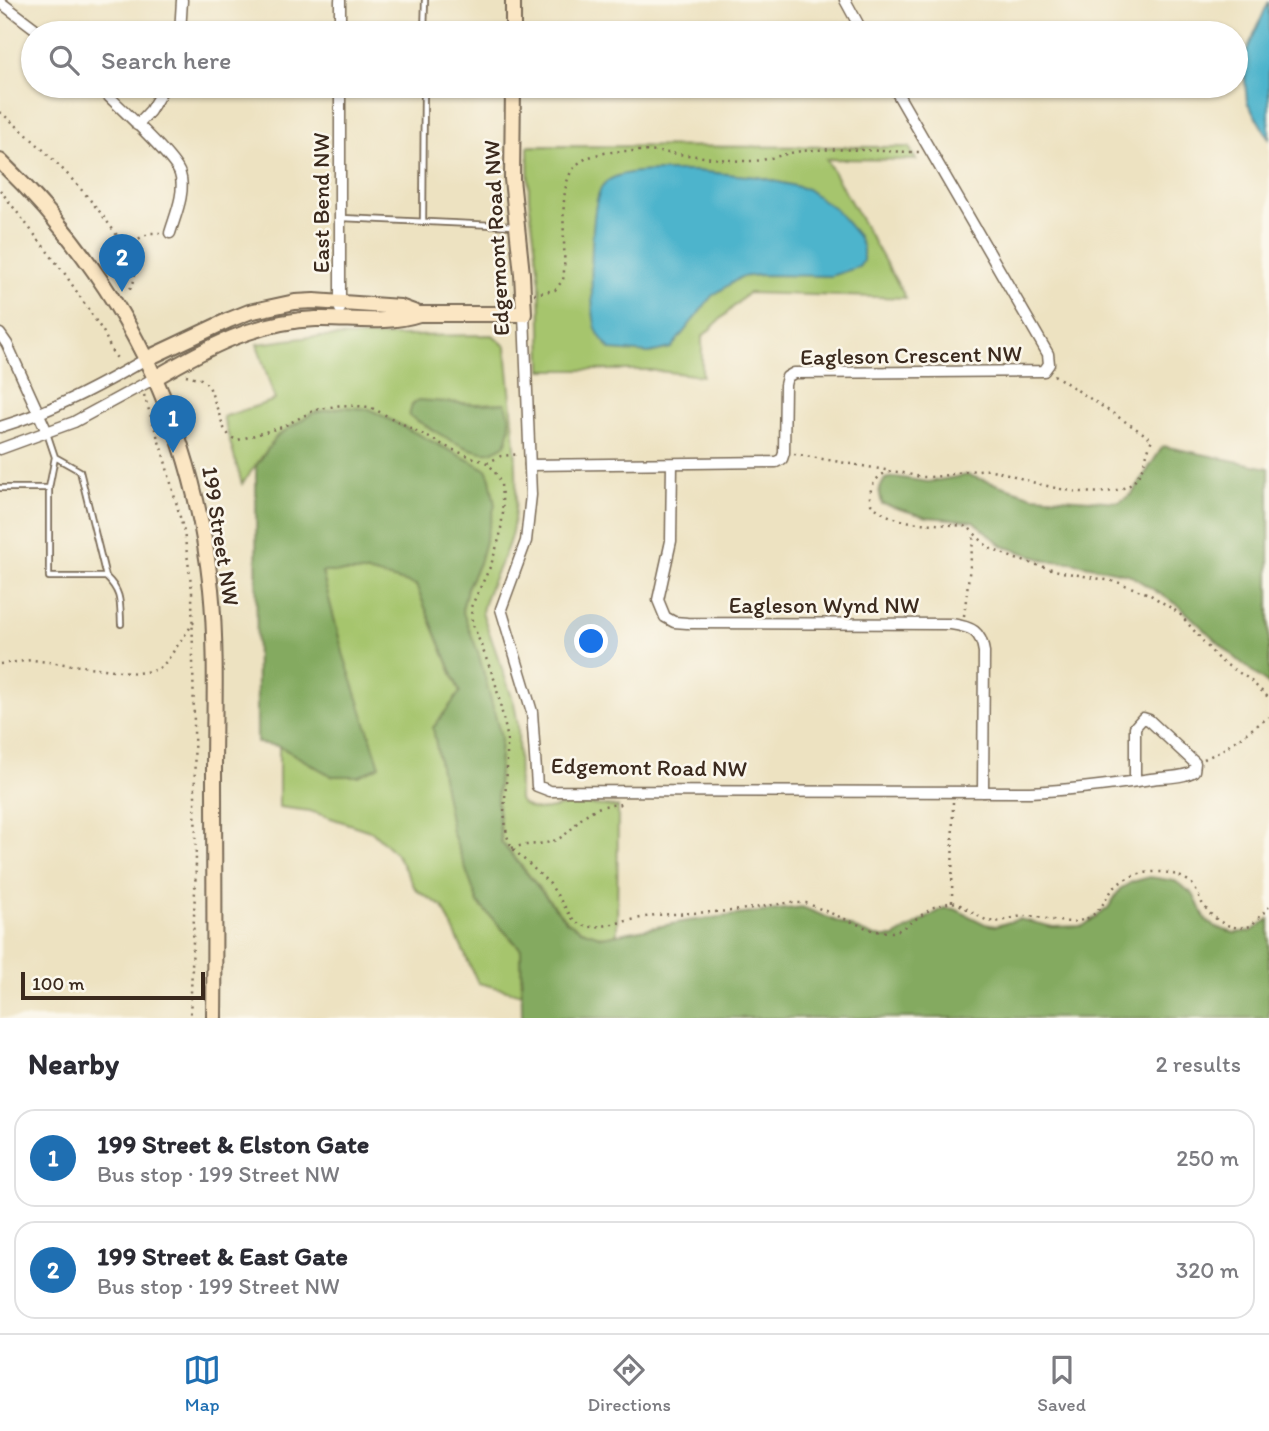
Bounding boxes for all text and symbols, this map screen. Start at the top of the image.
search box [21,21,1248,98]
icon: search [45,41,83,79]
text: Search here [101,44,231,76]
street label: East Bend NW [307,132,335,273]
street label: Edgemont Road NW [477,139,515,337]
pin: 2 [99,234,145,292]
street label: Eagleson Crescent NW [800,339,1022,371]
pin: 1 [150,395,196,453]
street label: 199 Street NW [196,464,246,608]
street label: Eagleson Wynd NW [729,591,920,619]
your location [574,624,608,658]
street label: Edgemont Road NW [551,751,748,783]
scale bar [21,969,205,1001]
text: 100 m [32,972,84,995]
text: Nearby [28,1045,119,1082]
text: 2 results [1155,1050,1241,1078]
text: 199 Street & Elston Gate [97,1128,369,1160]
text: 1 [48,1144,58,1172]
text: 250 m [1176,1144,1239,1172]
text: Bus stop · 199 Street NW [97,1160,340,1188]
text: 199 Street & East Gate [97,1240,348,1272]
text: 2 [47,1256,59,1284]
text: 320 m [1176,1256,1239,1284]
text: Bus stop · 199 Street NW [97,1272,340,1300]
tab: Map [183,1351,221,1416]
tab: Directions [587,1351,671,1416]
tab: Saved [1037,1351,1086,1416]

